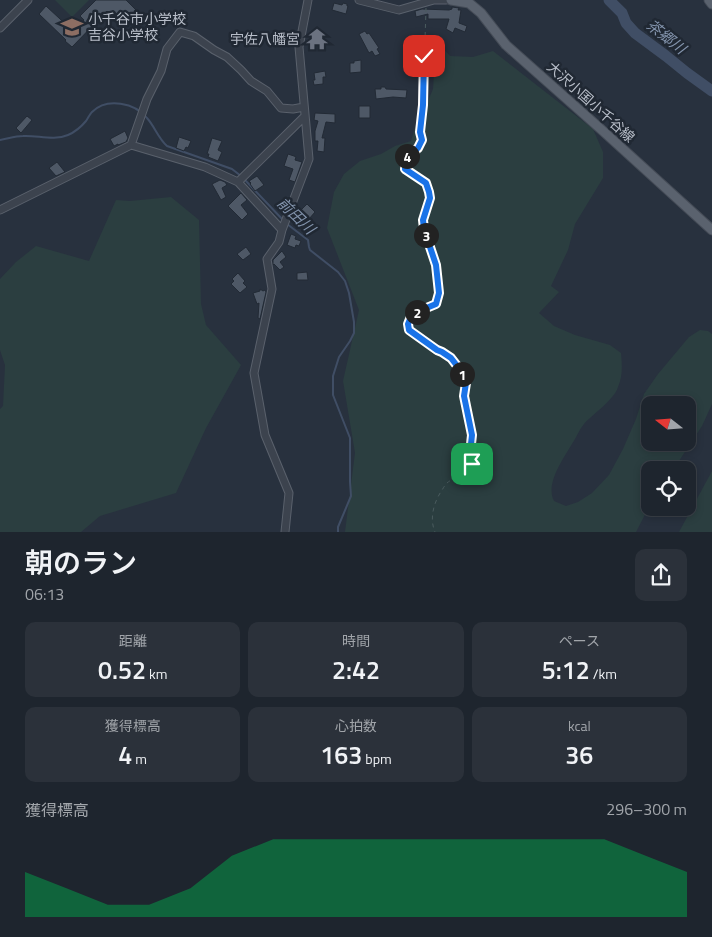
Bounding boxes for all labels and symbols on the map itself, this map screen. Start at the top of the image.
place label: 小千谷市小学校 吉谷小学校 [88,8,186,45]
school or university icon: 小千谷市小学校 吉谷小学校 [59,14,85,40]
water label: 茶郷川 [641,14,693,61]
temple icon: 宇佐八幡宮 [304,26,330,52]
place label: 宇佐八幡宮 [230,28,300,49]
pin [403,35,445,77]
street label: 大沢小国小千谷線 [543,56,640,147]
pin: 4 [394,144,420,168]
water label: 前田川 [272,192,322,241]
pin: 3 [414,222,438,248]
pin: 2 [404,300,430,324]
pin: 1 [450,362,474,386]
north arrow [641,396,696,451]
pin [451,443,493,485]

